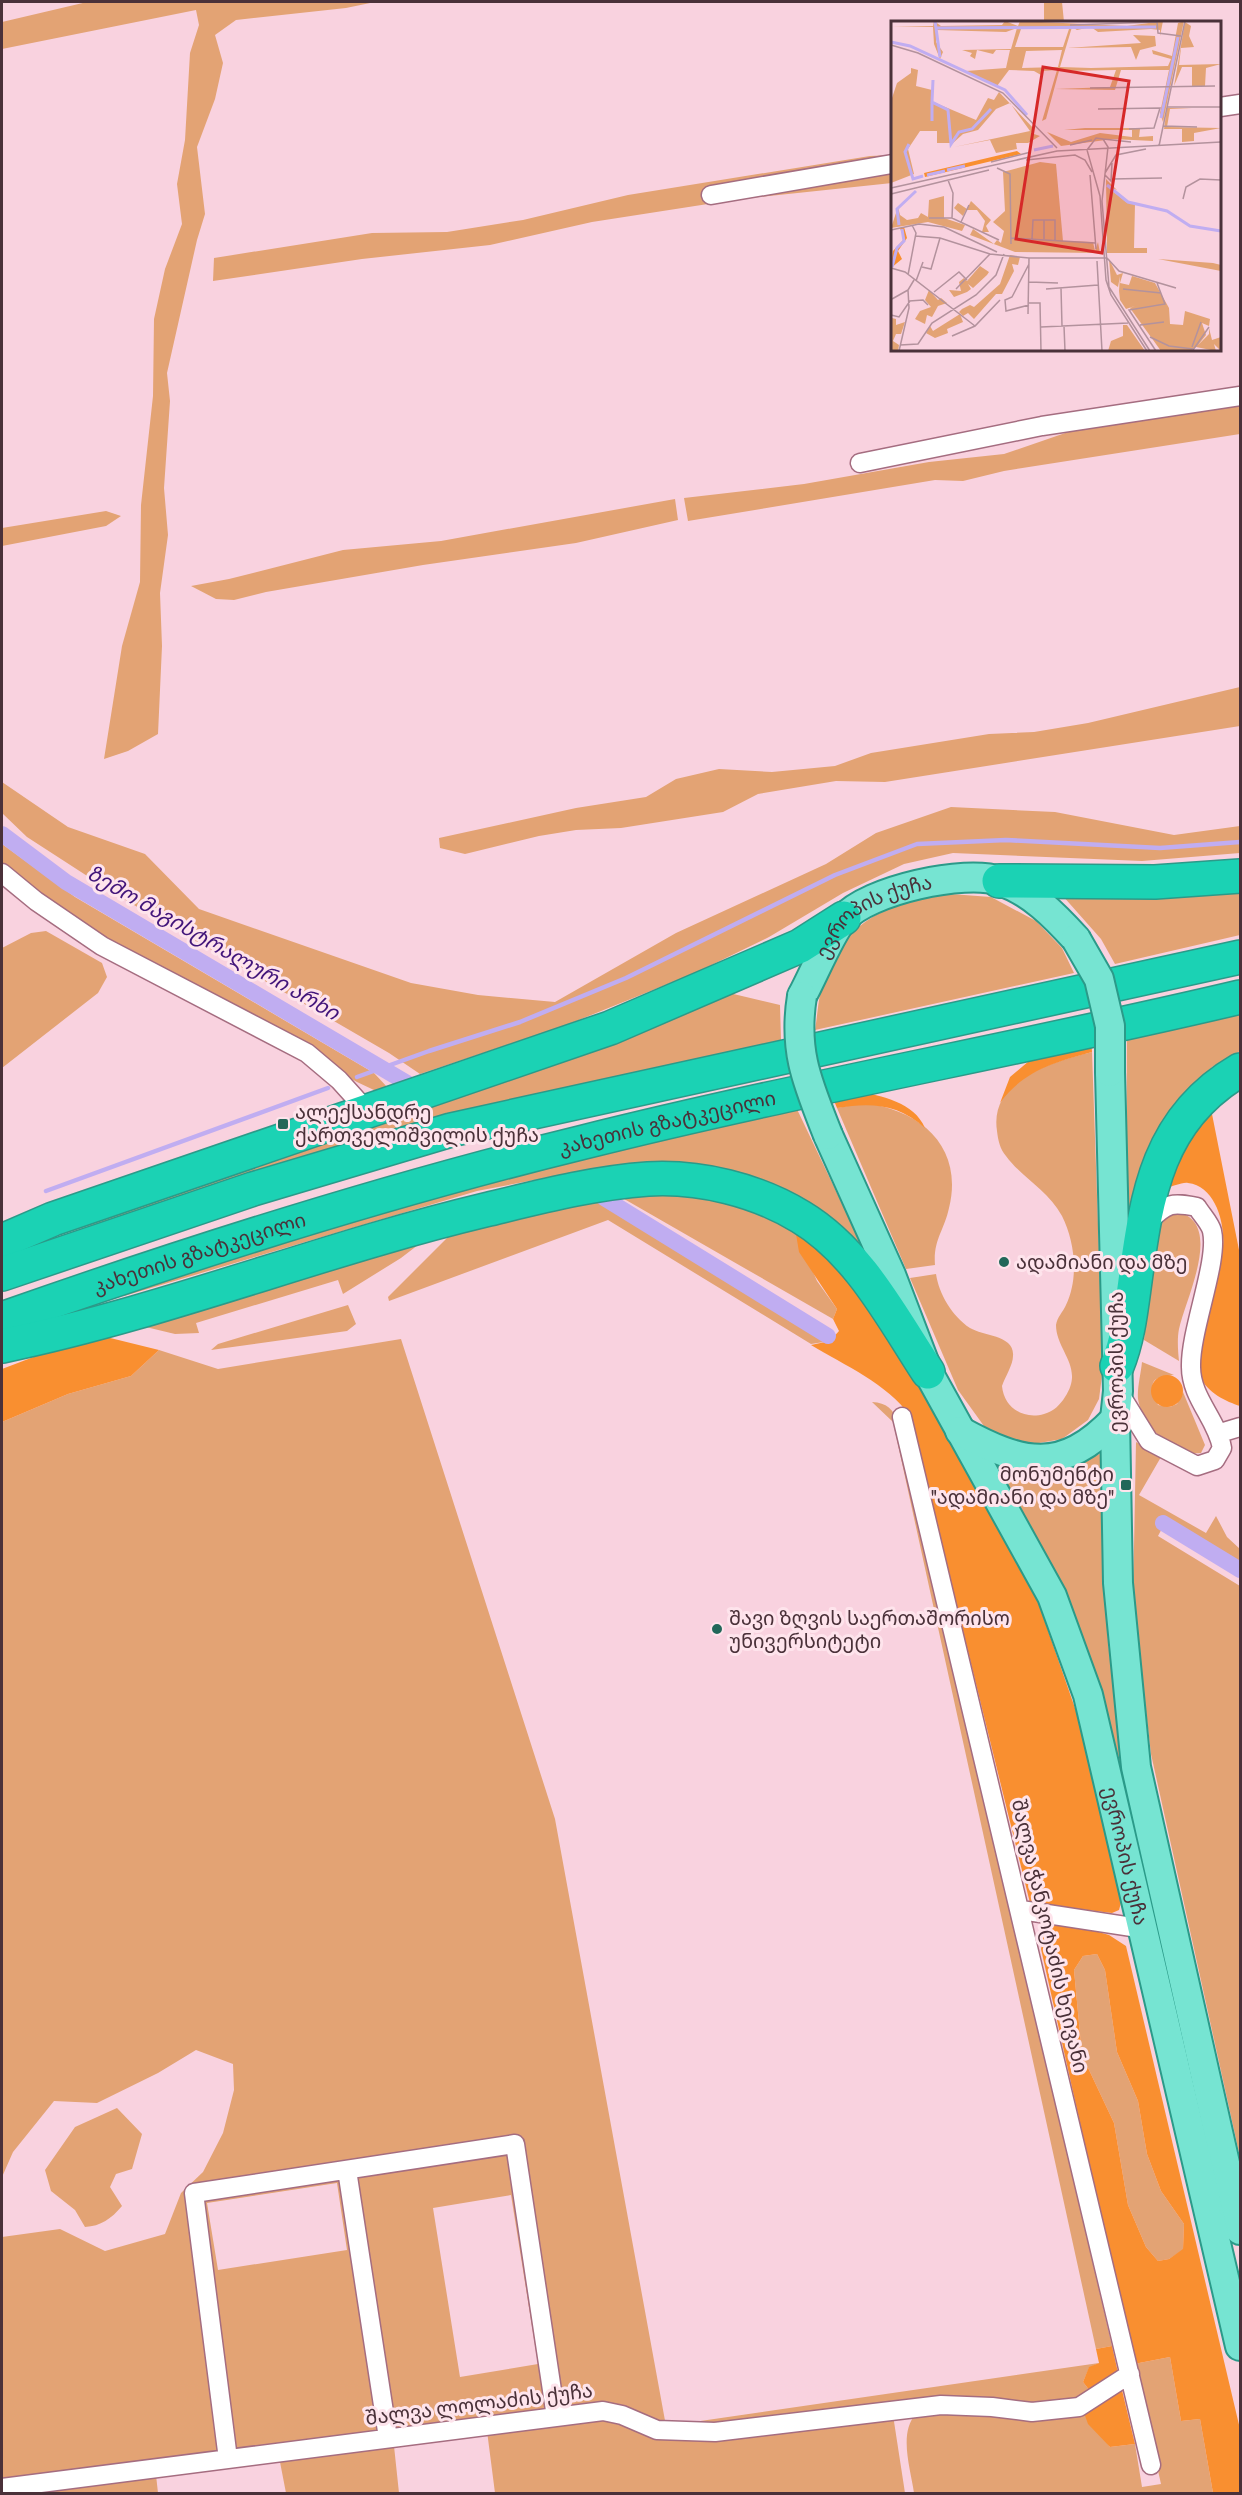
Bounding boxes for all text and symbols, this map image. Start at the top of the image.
inset map [891,21,1221,351]
water label: ზემო მაგისტრალური არხი [82,858,346,1027]
street label: ევროპის ქუჩა [808,868,934,963]
street label: კახეთის გზატკეცილი [556,1084,778,1161]
place label: ალექსანდრე ქართველიშვილის ქუჩა [295,1098,539,1148]
marker: ალექსანდრე ქართველიშვილის ქუჩა [276,1117,290,1131]
street label: კახეთის გზატკეცილი [89,1205,309,1300]
place label: ადამიანი და მზე [1016,1248,1187,1275]
marker: ადამიანი და მზე [997,1255,1011,1269]
street label: ევროპის ქუჩა [1102,1291,1129,1433]
place label: მონუმენტი "ადამიანი და მზე" [931,1460,1114,1510]
marker: მონუმენტი "ადამიანი და მზე" [1119,1478,1133,1492]
place label: შავი ზღვის საერთაშორისო უნივერსიტეტი [729,1604,1010,1654]
marker: შავი ზღვის საერთაშორისო უნივერსიტეტი [710,1622,724,1636]
street label: ევროპის ქუჩა [1097,1784,1155,1928]
street label: შალვა ჭანკოტაძის ხეივანი [1006,1796,1095,2076]
street label: შალვა ლოლაძის ქუჩა [364,2376,594,2431]

